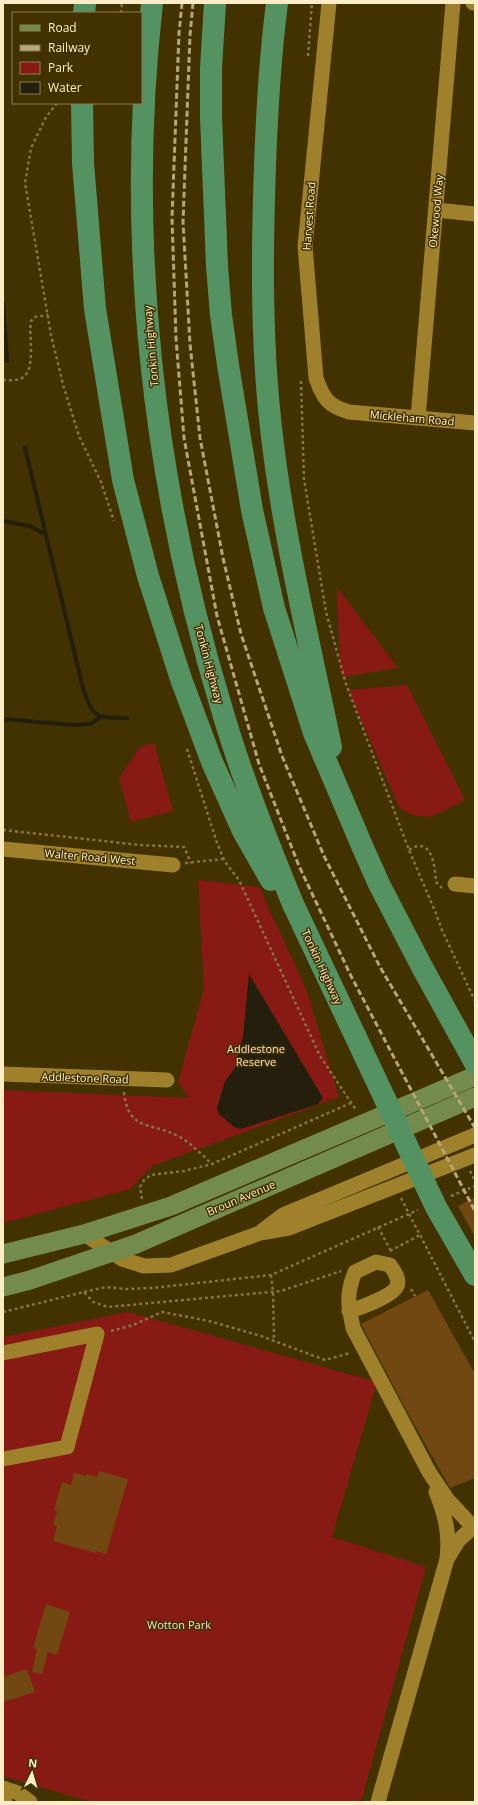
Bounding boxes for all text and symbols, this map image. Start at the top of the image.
legend [12,12,142,104]
text: Road [48,19,77,36]
text: Railway [48,39,91,56]
text: Park [48,59,74,76]
text: Water [48,79,82,96]
street label: Okewood Way [425,173,446,248]
street label: Harvest Road [299,181,318,251]
street label: Tonkin Highway [139,304,162,387]
street label: Mickleham Road [369,406,455,429]
street label: Tonkin Highway [192,623,227,706]
street label: Walter Road West [44,845,136,868]
street label: Tonkin Highway [298,927,347,1007]
park label: Addlestone Reserve [227,1041,285,1069]
street label: Addlestone Road [41,1068,129,1087]
street label: Broun Avenue [204,1176,277,1219]
park label: Wotton Park [147,1617,211,1632]
north arrow [12,1753,52,1793]
text: N [28,1755,38,1770]

